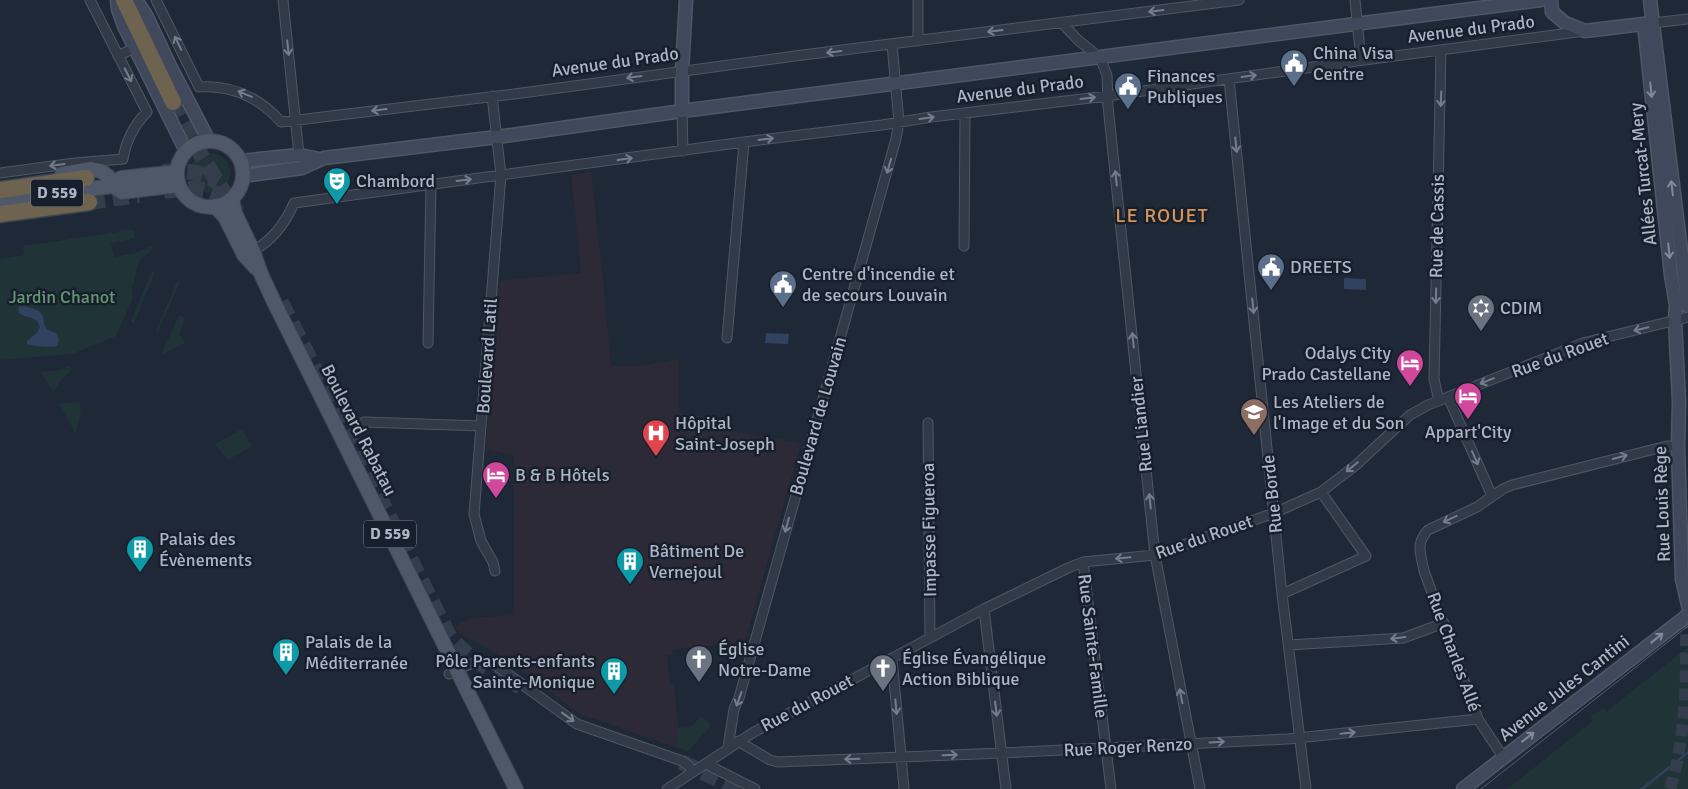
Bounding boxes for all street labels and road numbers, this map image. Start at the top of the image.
street label: Avenue du Prado [1406,10,1536,48]
street label: Avenue du Prado [550,42,680,82]
street label: Avenue du Prado [955,70,1085,108]
street label: Allées Turcat-Mery [1625,101,1661,246]
street label: Rue de Cassis [1425,174,1449,278]
road number: D 559 [31,180,83,207]
street label: Boulevard Latil [472,297,502,415]
street label: Rue du Rouet [1509,327,1611,383]
street label: Boulevard de Louvain [785,334,851,498]
street label: Boulevard Rabatau [316,361,402,499]
street label: Rue Liandier [1125,375,1157,473]
street label: Rue Louis Rège [1649,446,1675,562]
street label: Rue Borde [1257,454,1287,534]
street label: Impasse Figueroa [917,463,941,597]
street label: Rue du Rouet [1152,510,1256,564]
road number: D 559 [364,520,416,548]
street label: Rue Sainte-Famille [1073,573,1113,719]
street label: Rue Charles Allé [1422,589,1486,715]
street label: Avenue Jules Cantini [1494,630,1634,746]
street label: Rue du Rouet [757,669,857,737]
street label: Rue Roger Renzo [1063,733,1193,761]

